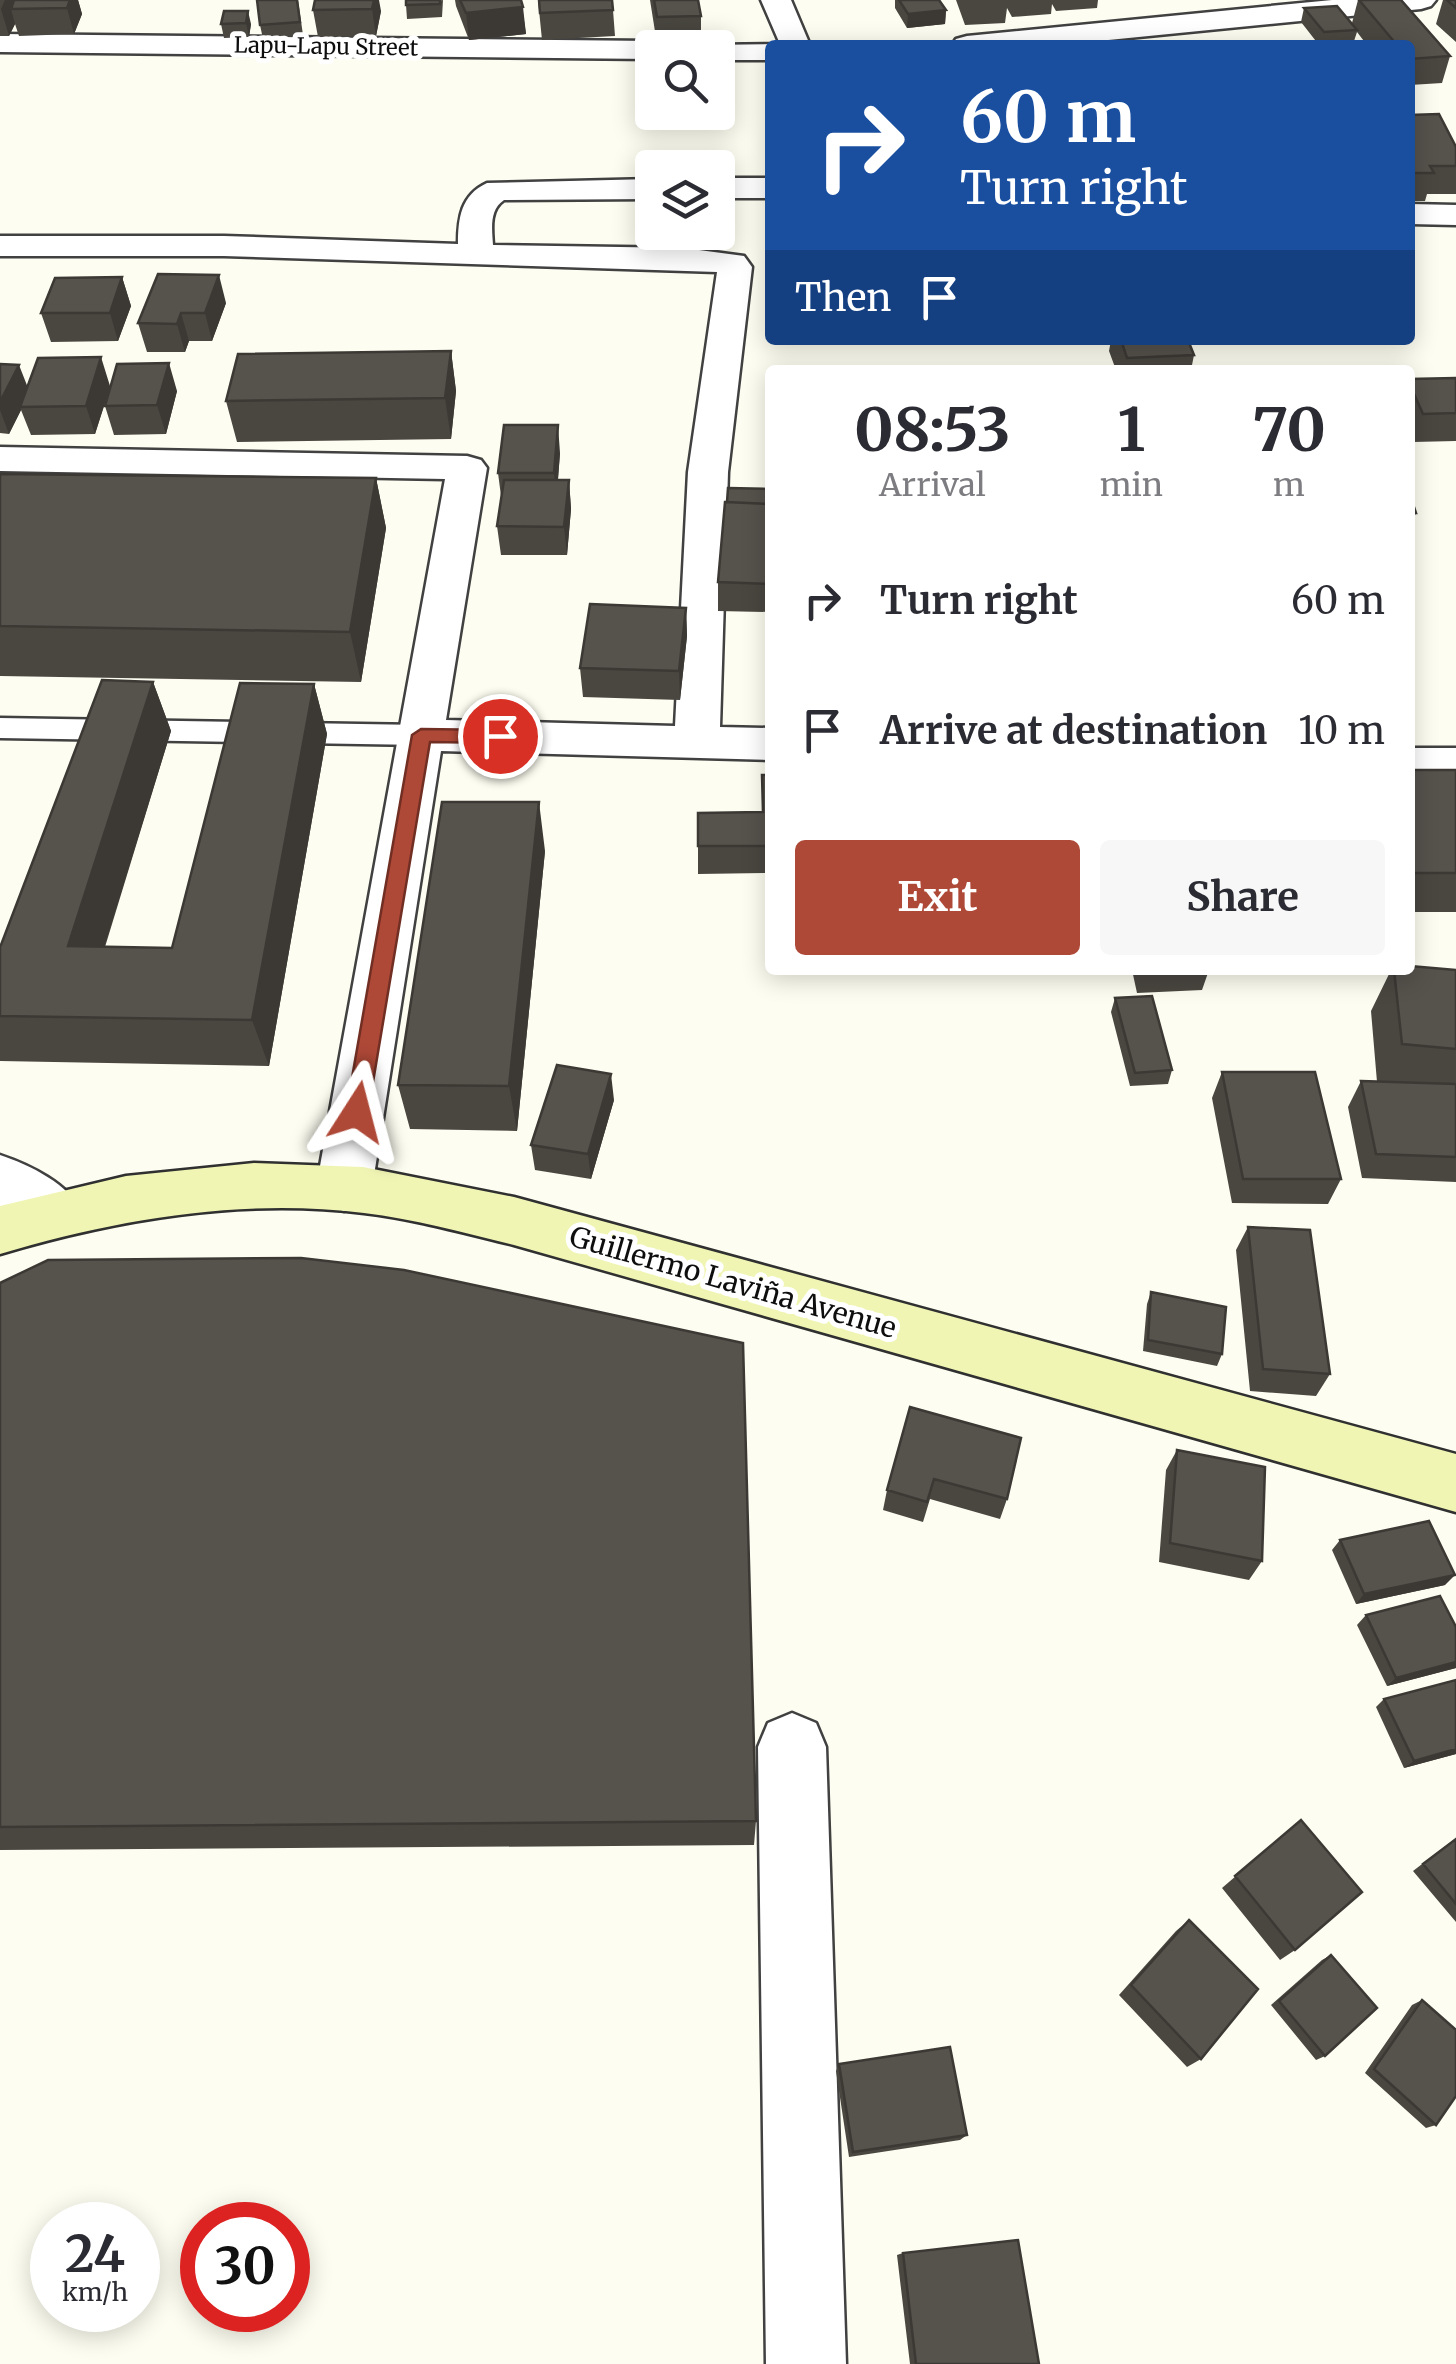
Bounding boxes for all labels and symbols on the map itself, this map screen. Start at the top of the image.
street label: Lapu-Lapu Street [234,30,419,62]
pin [458,694,543,779]
position arrow [305,1060,409,1164]
street label: Guillermo Laviña Avenue [565,1218,901,1346]
speed limit sign: 30 [180,2202,310,2332]

